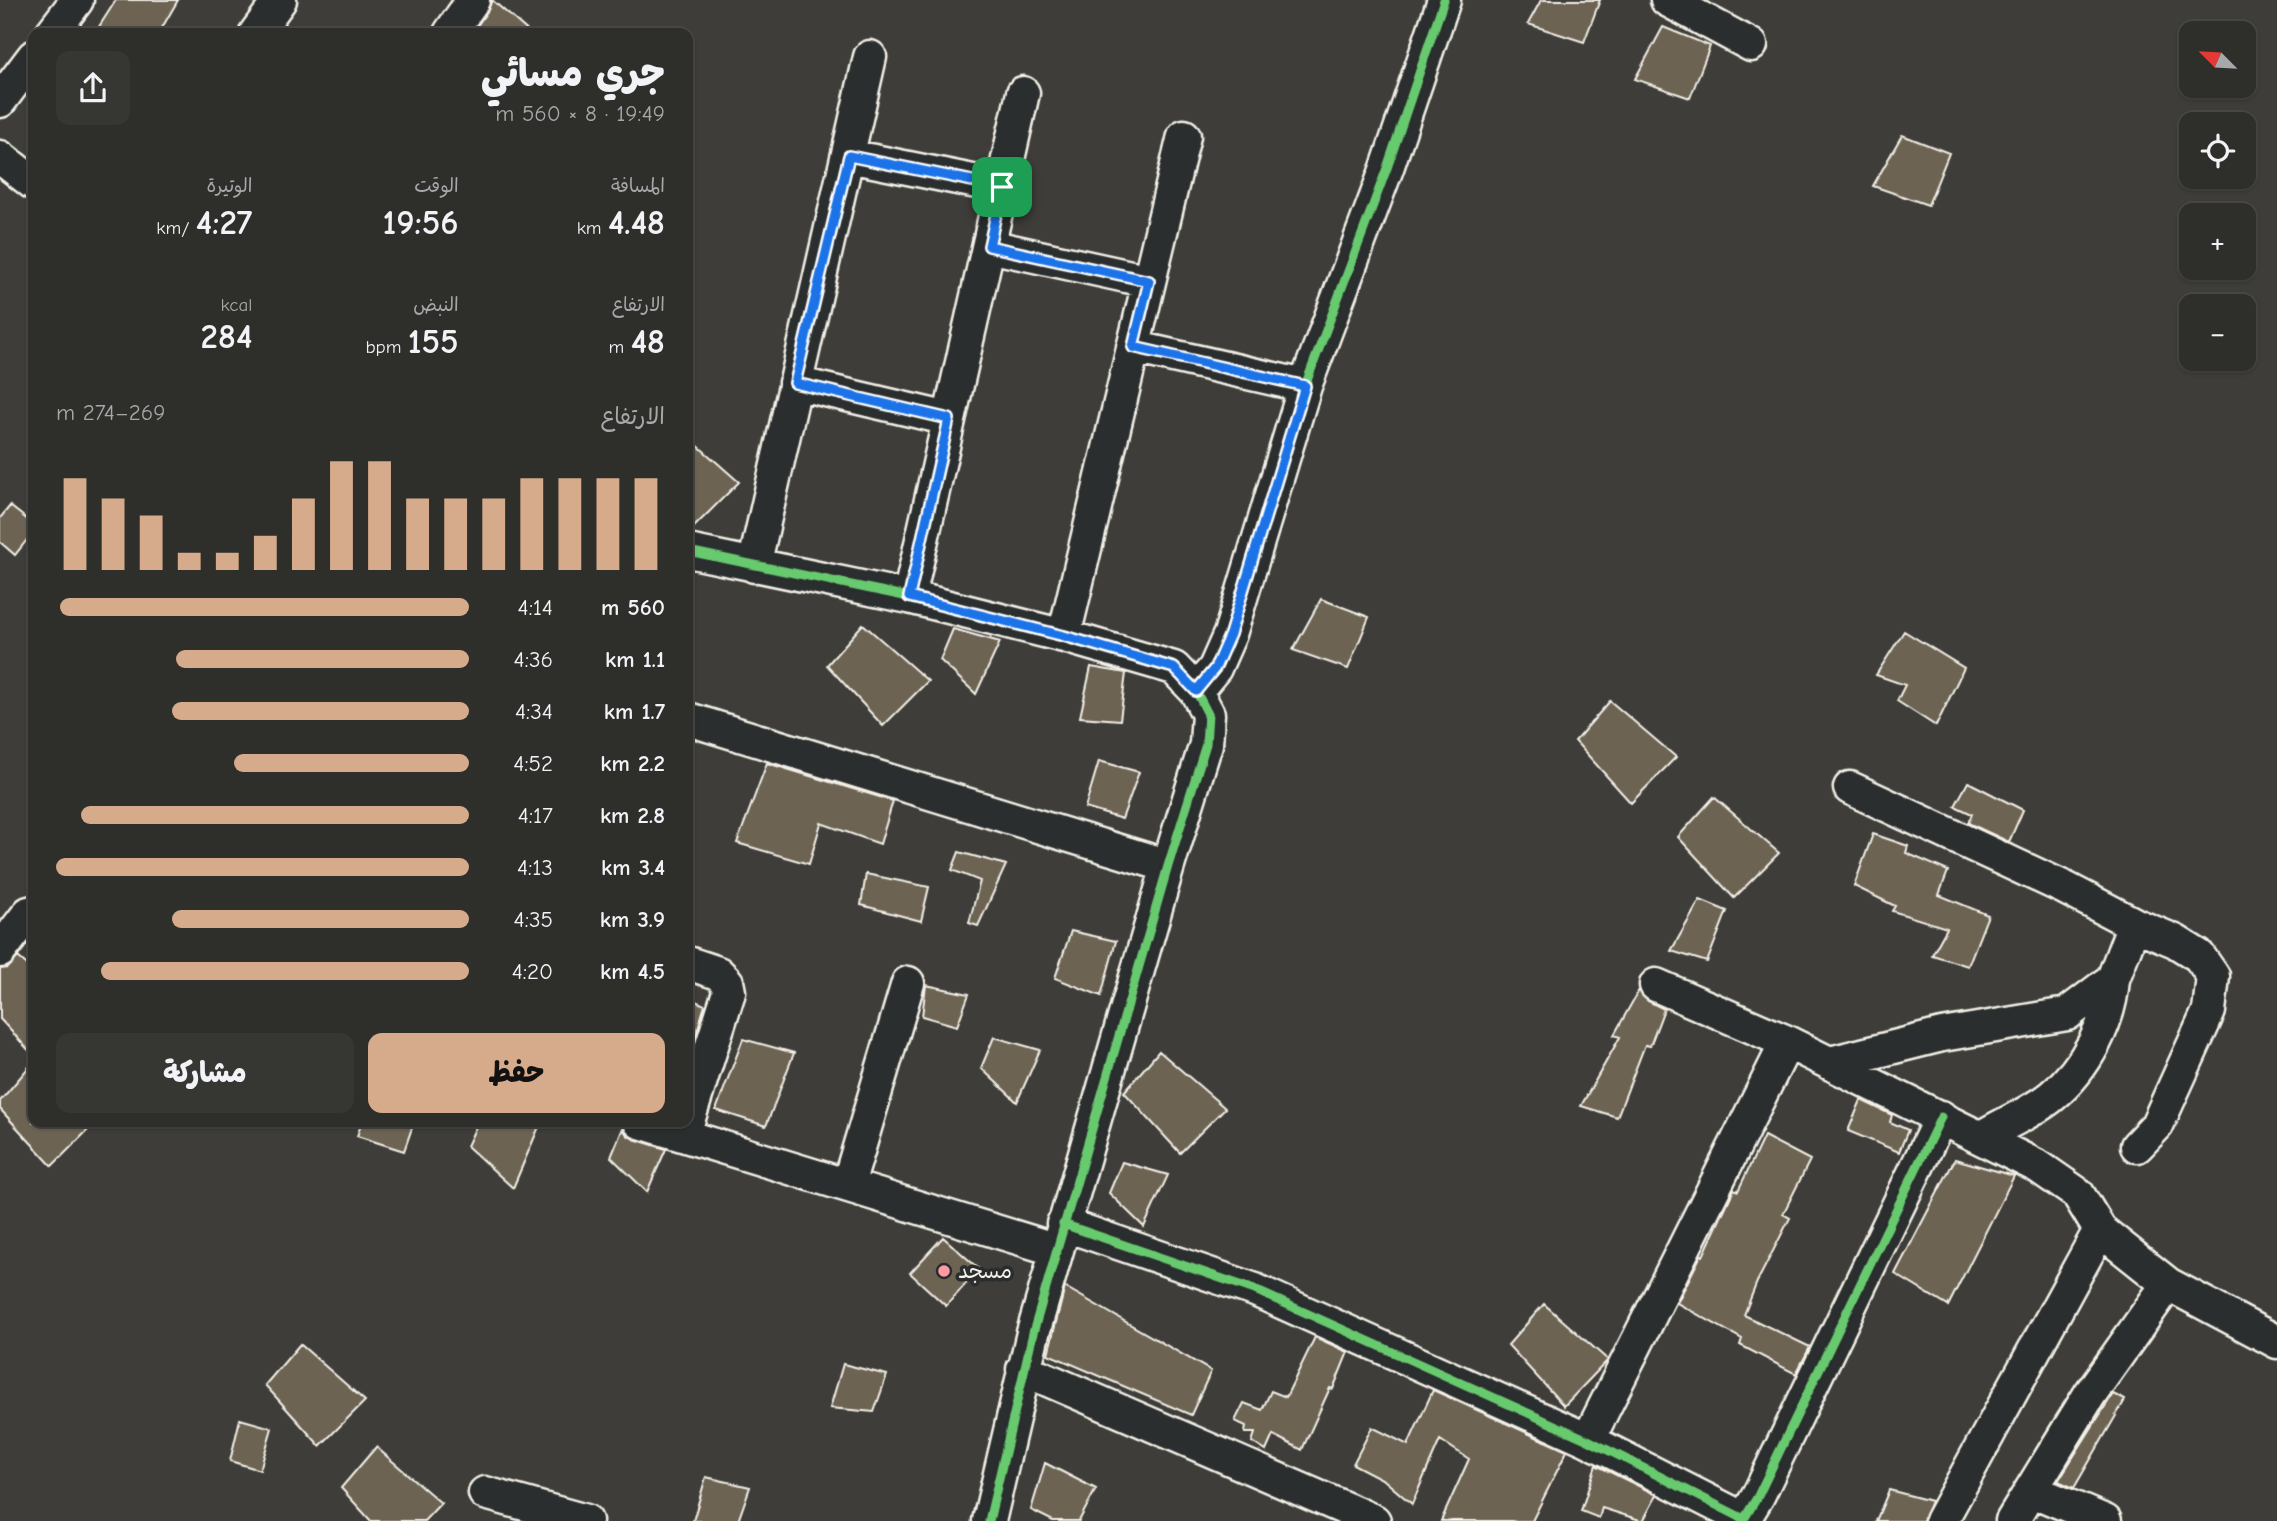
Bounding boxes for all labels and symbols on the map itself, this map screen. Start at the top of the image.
north arrow [2179,21,2256,98]
pin [972,157,1032,217]
place label: مسجد [958,1259,1012,1283]
marker: مسجد [936,1263,952,1279]

